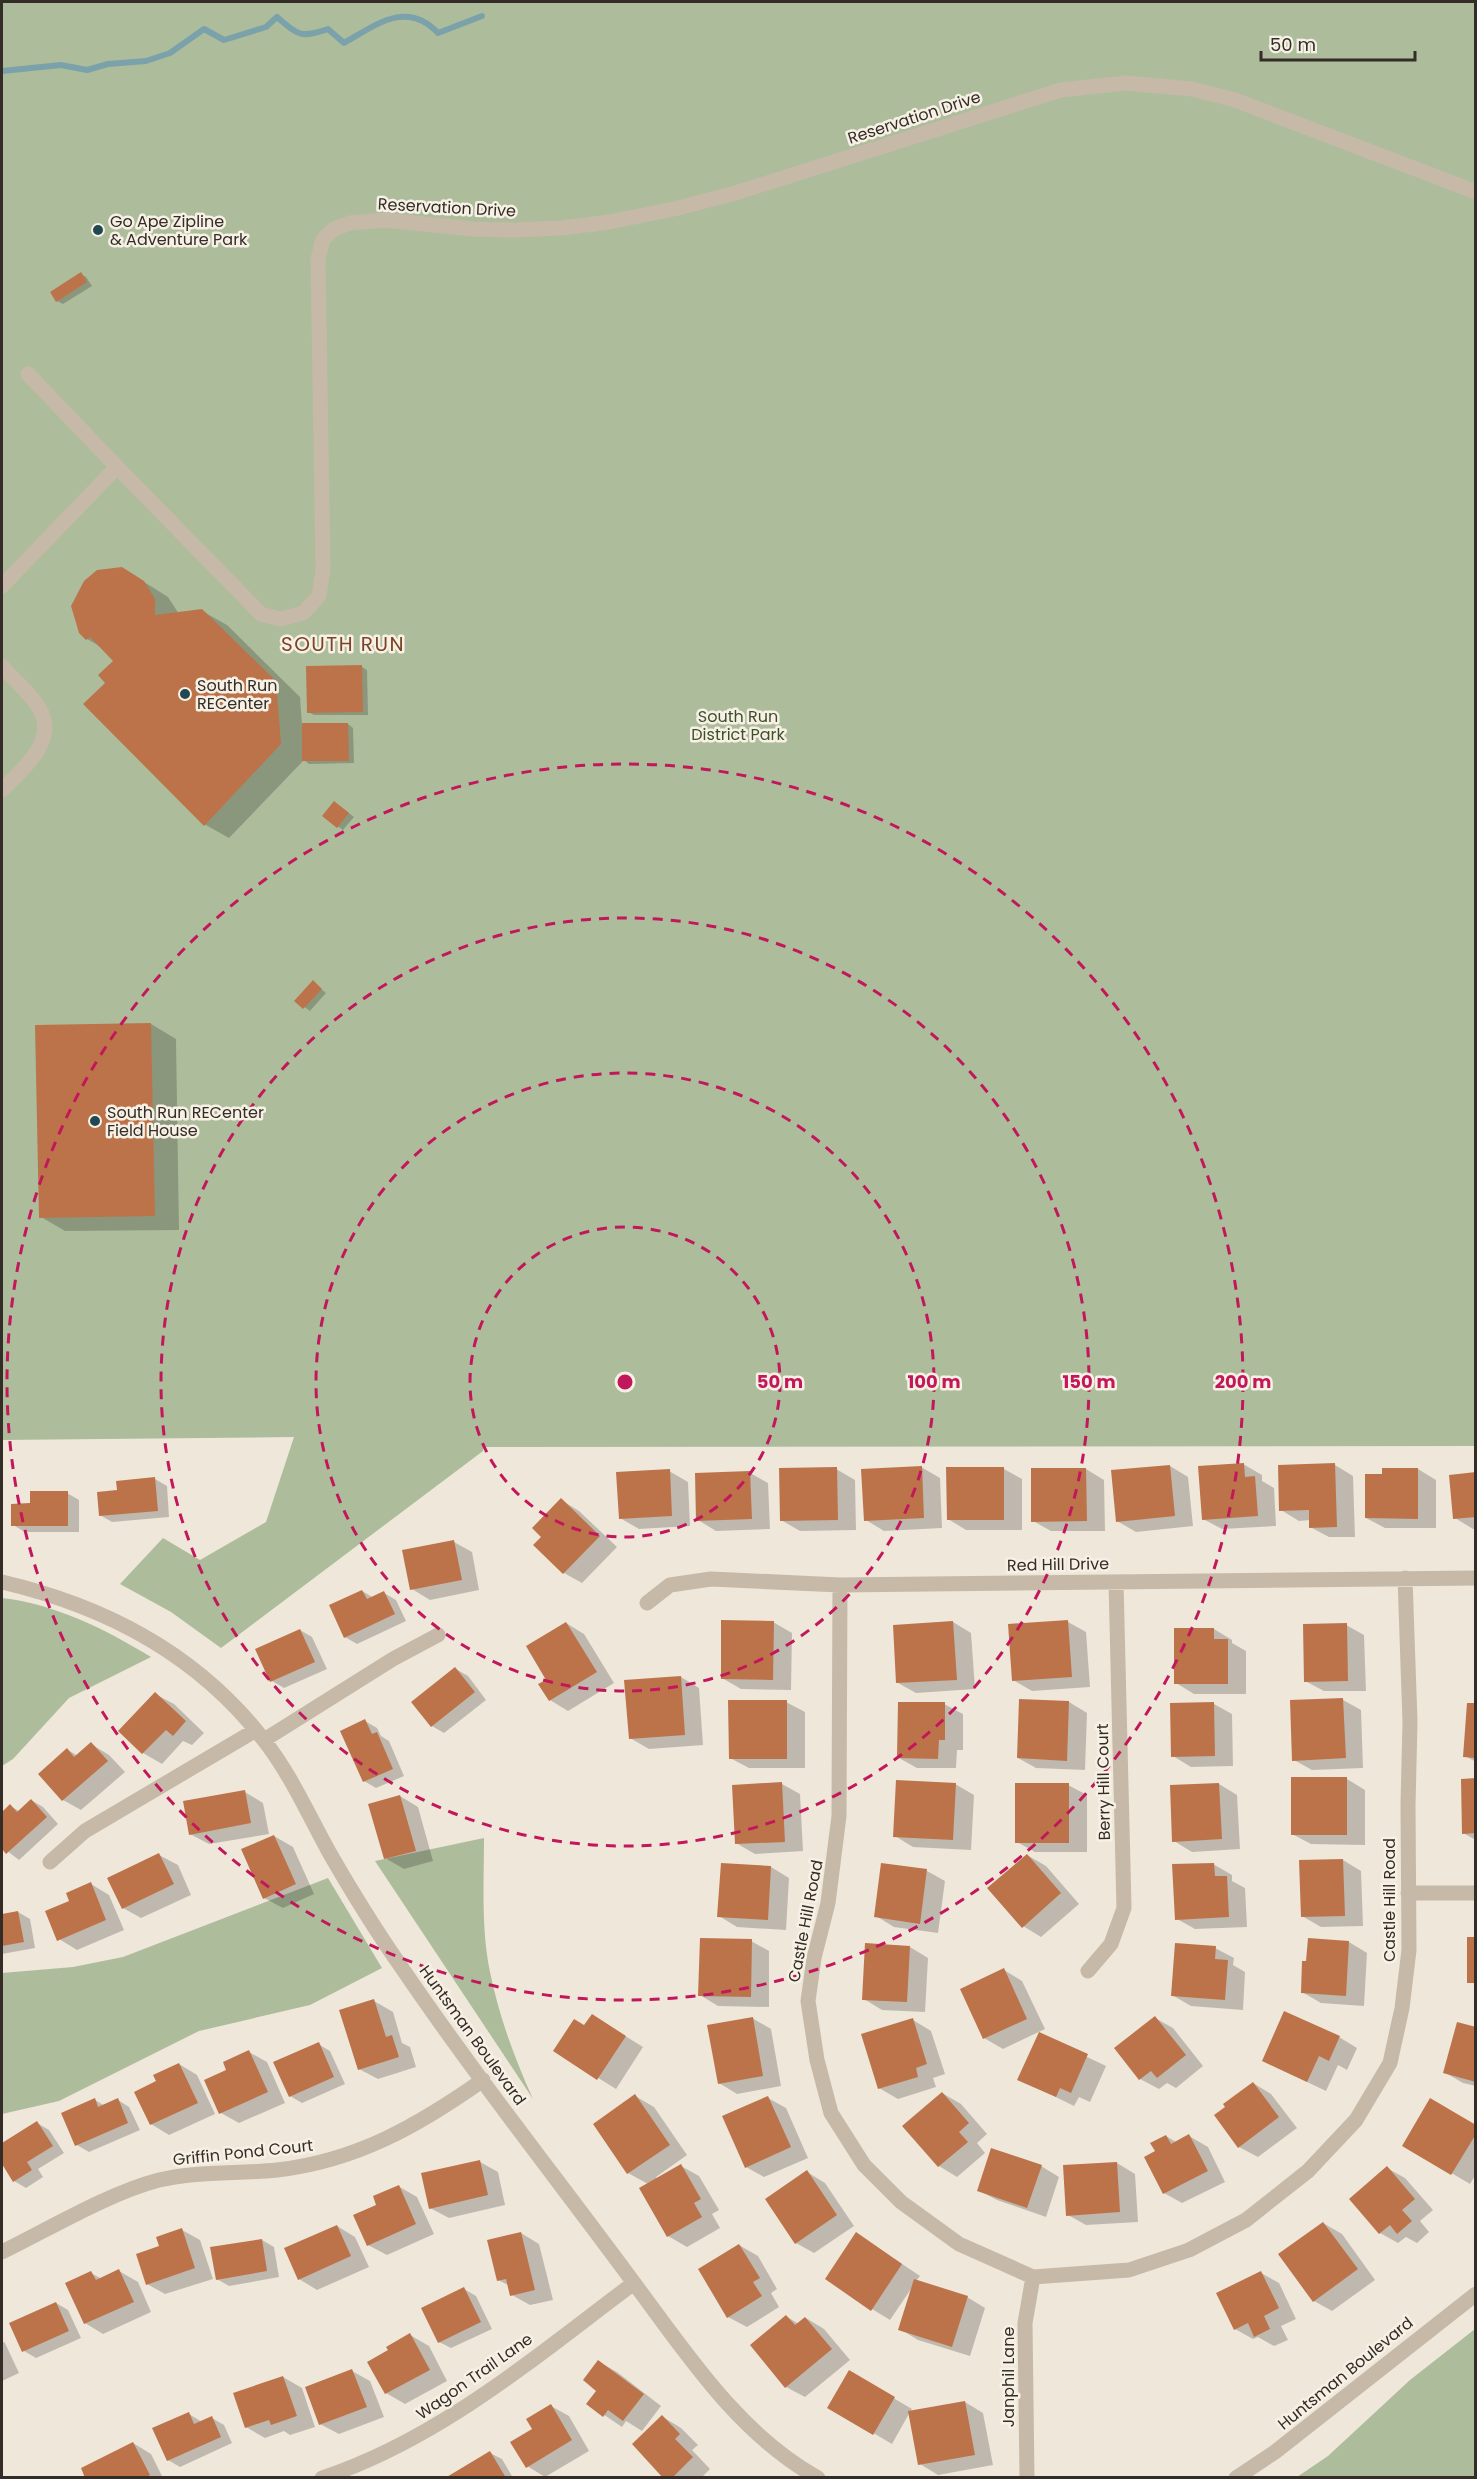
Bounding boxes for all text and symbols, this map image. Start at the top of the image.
scale bar [1261,24,1416,62]
text: 50 m [1270,32,1316,57]
street label: Reservation Drive [845,85,984,150]
street label: Reservation Drive [377,192,517,223]
place label: Go Ape Zipline & Adventure Park [110,210,248,251]
marker: Go Ape Zipline & Adventure Park [91,223,105,237]
district label: SOUTH RUN [281,630,405,658]
place label: South Run RECenter [197,674,277,715]
marker: South Run RECenter [178,687,192,701]
park label: South Run District Park [691,705,785,746]
place label: South Run RECenter Field House [107,1101,264,1142]
marker: South Run RECenter Field House [88,1114,102,1128]
text: 50 m [757,1369,803,1394]
text: 100 m [907,1369,961,1394]
text: 150 m [1062,1369,1116,1394]
text: 200 m [1215,1369,1271,1394]
centre of rings [615,1372,635,1392]
street label: Red Hill Drive [1007,1552,1109,1577]
street label: Berry Hill Court [1091,1723,1116,1841]
street label: Castle Hill Road [1378,1838,1401,1962]
street label: Castle Hill Road [782,1858,829,1984]
street label: Huntsman Boulevard [414,1960,531,2110]
street label: Griffin Pond Court [172,2134,314,2171]
street label: Huntsman Boulevard [1273,2312,1418,2435]
street label: Janphil Lane [997,2327,1020,2427]
street label: Wagon Trail Lane [411,2328,537,2425]

